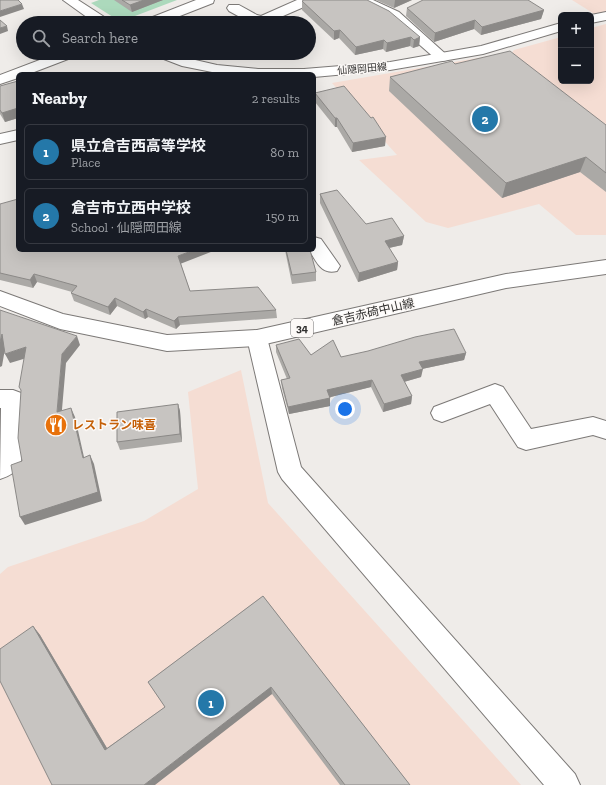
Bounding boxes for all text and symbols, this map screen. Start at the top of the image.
map controls [558,12,594,84]
button: + [558,12,594,48]
search box [16,16,316,60]
icon: search [30,27,52,49]
text: Search here [62,29,138,47]
button: − [558,48,594,84]
street label: 仙隠岡田線 [337,61,388,77]
text: Nearby [32,88,87,108]
text: 2 results [252,91,300,106]
pin: 2 [472,104,498,134]
text: 県立倉吉西高等学校 [71,137,206,155]
text: 1 [43,145,49,160]
text: 80 m [270,145,299,160]
text: Place [71,155,100,170]
text: 倉吉市立西中学校 [71,199,191,217]
text: 2 [43,209,49,224]
text: 150 m [266,209,299,224]
text: School · 仙隠岡田線 [71,220,182,235]
street label: 倉吉赤碕中山線 [330,296,416,328]
road number: 34 [291,319,313,337]
your location [335,399,355,419]
restaurant icon: レストラン味喜 [43,412,69,438]
place label: レストラン味喜 [72,418,156,432]
pin: 1 [198,688,224,718]

